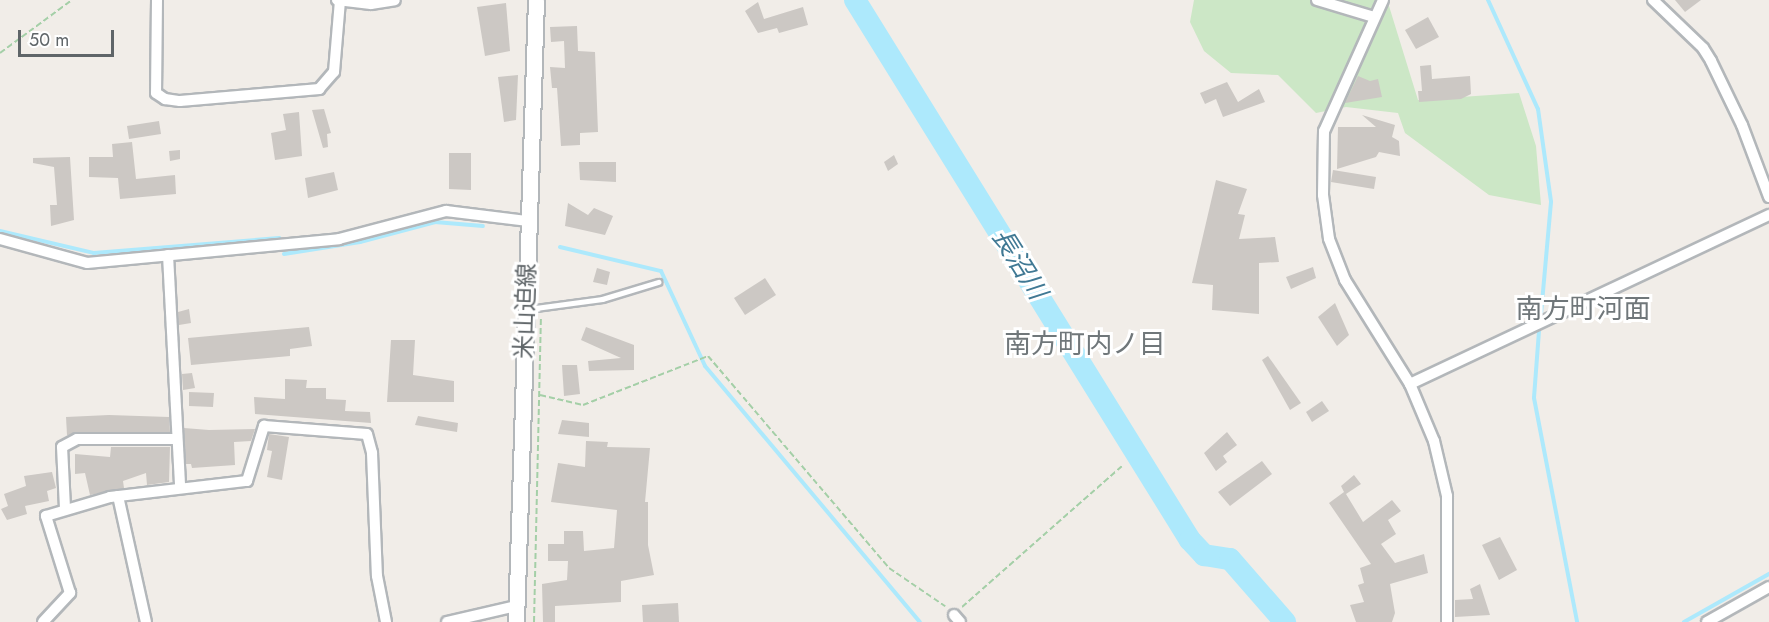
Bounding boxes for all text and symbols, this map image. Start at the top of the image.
scale bar [21,18,117,56]
text: 50 m [29,27,69,53]
water label: 長沼川 [985,223,1053,305]
street label: 米山迫線 [509,263,541,359]
district label: 南方町河面 [1516,293,1650,325]
district label: 南方町内ノ目 [1004,328,1166,360]

